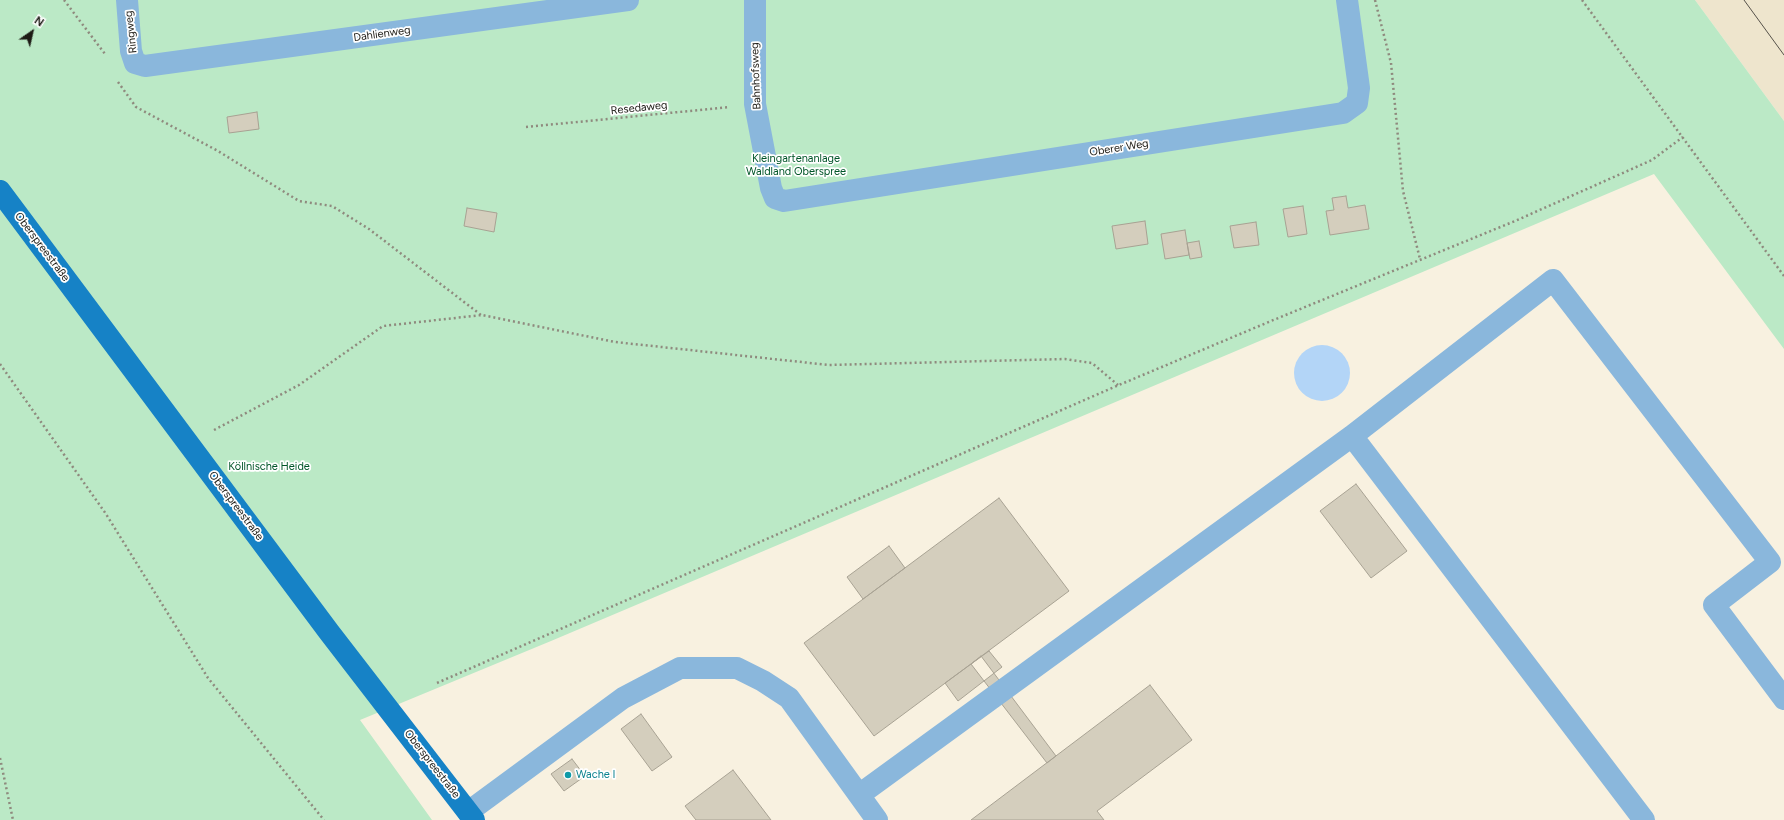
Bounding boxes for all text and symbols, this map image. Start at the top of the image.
street label: Ringweg [122,10,140,54]
north arrow [12,12,52,52]
text: N [32,14,46,29]
street label: Dahlienweg [353,23,411,45]
street label: Bahnhofsweg [748,42,764,110]
street label: Resedaweg [610,98,668,118]
street label: Oberer Weg [1088,137,1150,159]
park label: Kleingartenanlage Waldland Oberspree [746,152,846,178]
street label: Oberspreestraße [12,210,72,284]
park label: Köllnische Heide [228,460,310,474]
street label: Oberspreestraße [206,469,266,543]
street label: Oberspreestraße [401,727,463,801]
place label: Wache I [576,768,616,782]
marker: Wache I [563,770,573,780]

